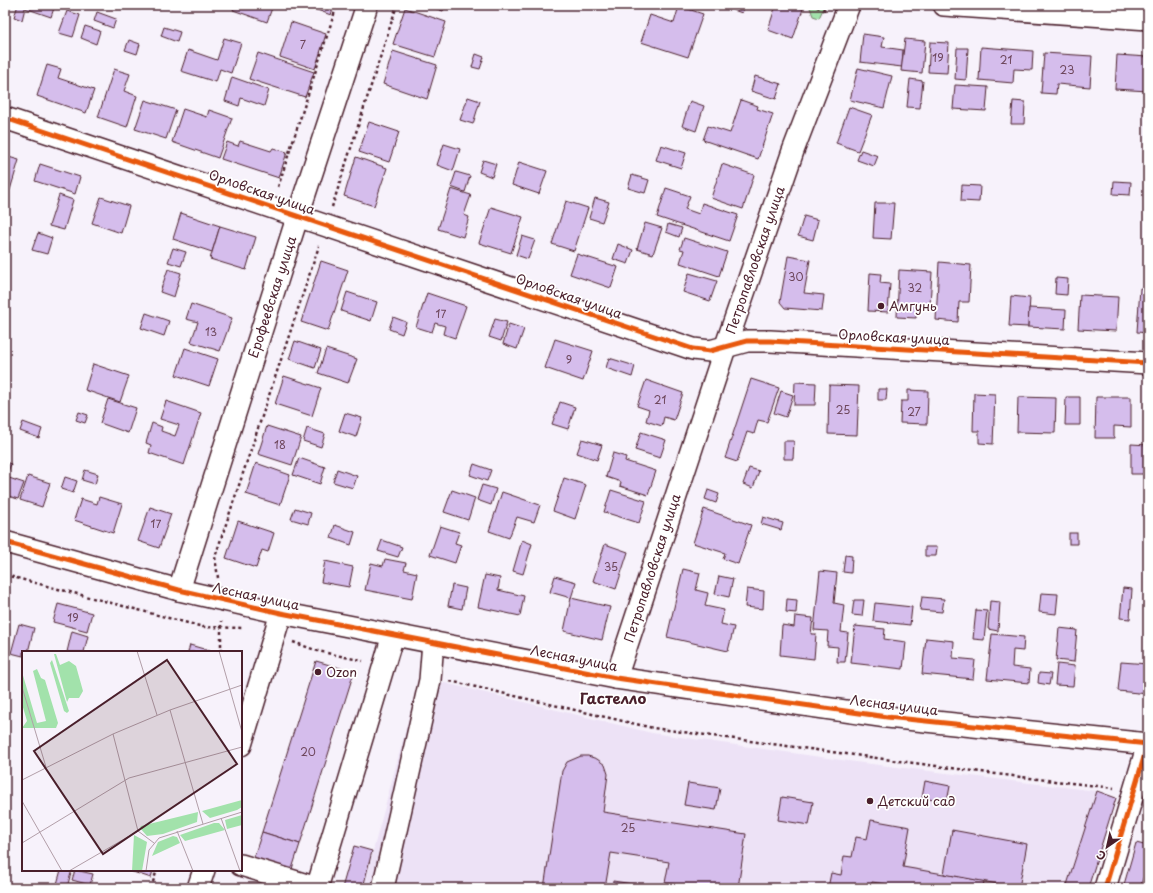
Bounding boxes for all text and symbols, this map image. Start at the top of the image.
house number: 7 [300,36,306,53]
house number: 19 [932,49,944,66]
house number: 21 [1000,51,1012,68]
house number: 23 [1060,61,1074,78]
street label: Орловская улица [206,164,319,219]
street label: Петропавловская улица [720,183,789,336]
street label: Ерофеевская улица [243,233,300,360]
street label: Орловская улица [513,268,626,323]
house number: 30 [788,268,804,285]
house number: 32 [908,279,923,296]
place label: Амгунь [889,296,937,315]
marker: Амгунь [876,301,886,311]
house number: 17 [436,305,447,322]
house number: 13 [205,323,217,340]
street label: Орловская улица [838,324,951,349]
house number: 9 [566,351,572,368]
house number: 21 [654,391,666,408]
house number: 25 [836,401,850,418]
house number: 27 [907,403,921,420]
house number: 18 [274,436,286,453]
street label: Петропавловская улица [618,490,685,645]
house number: 17 [151,515,162,532]
house number: 35 [604,558,618,575]
street label: Лесная улица [211,577,302,614]
house number: 19 [67,609,79,626]
street label: Лесная улица [529,640,620,675]
inset map [22,651,242,871]
place label: Ozon [326,662,357,681]
marker: Ozon [313,667,323,677]
district label: Гастелло [580,686,646,709]
street label: Лесная улица [849,690,940,719]
house number: 20 [300,743,316,760]
place label: Детский сад [877,791,955,810]
marker: Детский сад [865,796,875,806]
house number: 25 [621,819,635,836]
north arrow [1087,827,1127,867]
text: С [1093,846,1109,865]

